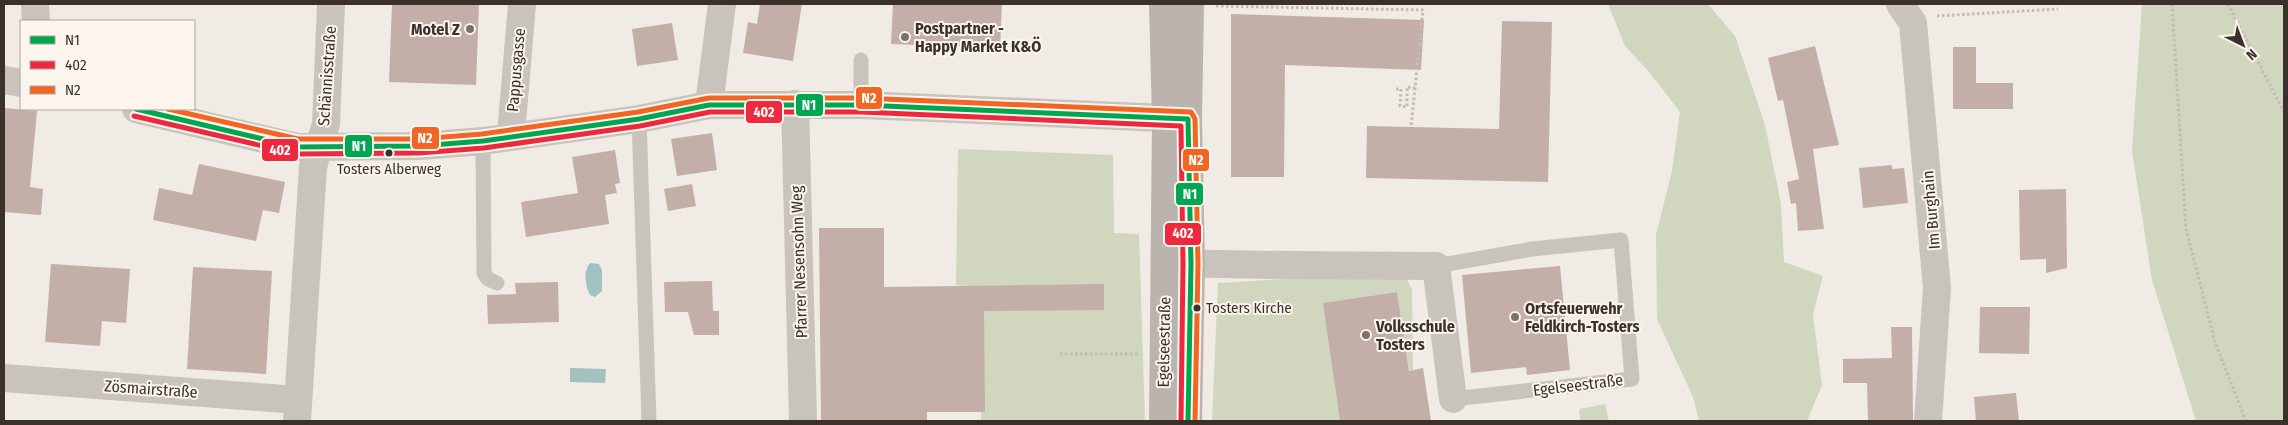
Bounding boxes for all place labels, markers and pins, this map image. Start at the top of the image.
place label: Postpartner - Happy Market K&Ö [915,19,1041,56]
place label: Motel Z [411,20,460,39]
marker: Motel Z [464,23,476,35]
marker: Postpartner - Happy Market K&Ö [899,31,911,43]
marker: Tosters Alberweg [384,148,394,158]
place label: Tosters Alberweg [337,160,441,178]
place label: Tosters Kirche [1206,299,1292,317]
place label: Ortsfeuerwehr Feldkirch-Tosters [1525,299,1640,336]
marker: Tosters Kirche [1192,303,1202,313]
marker: Ortsfeuerwehr Feldkirch-Tosters [1509,311,1521,323]
place label: Volksschule Tosters [1375,317,1455,354]
marker: Volksschule Tosters [1360,329,1372,341]

